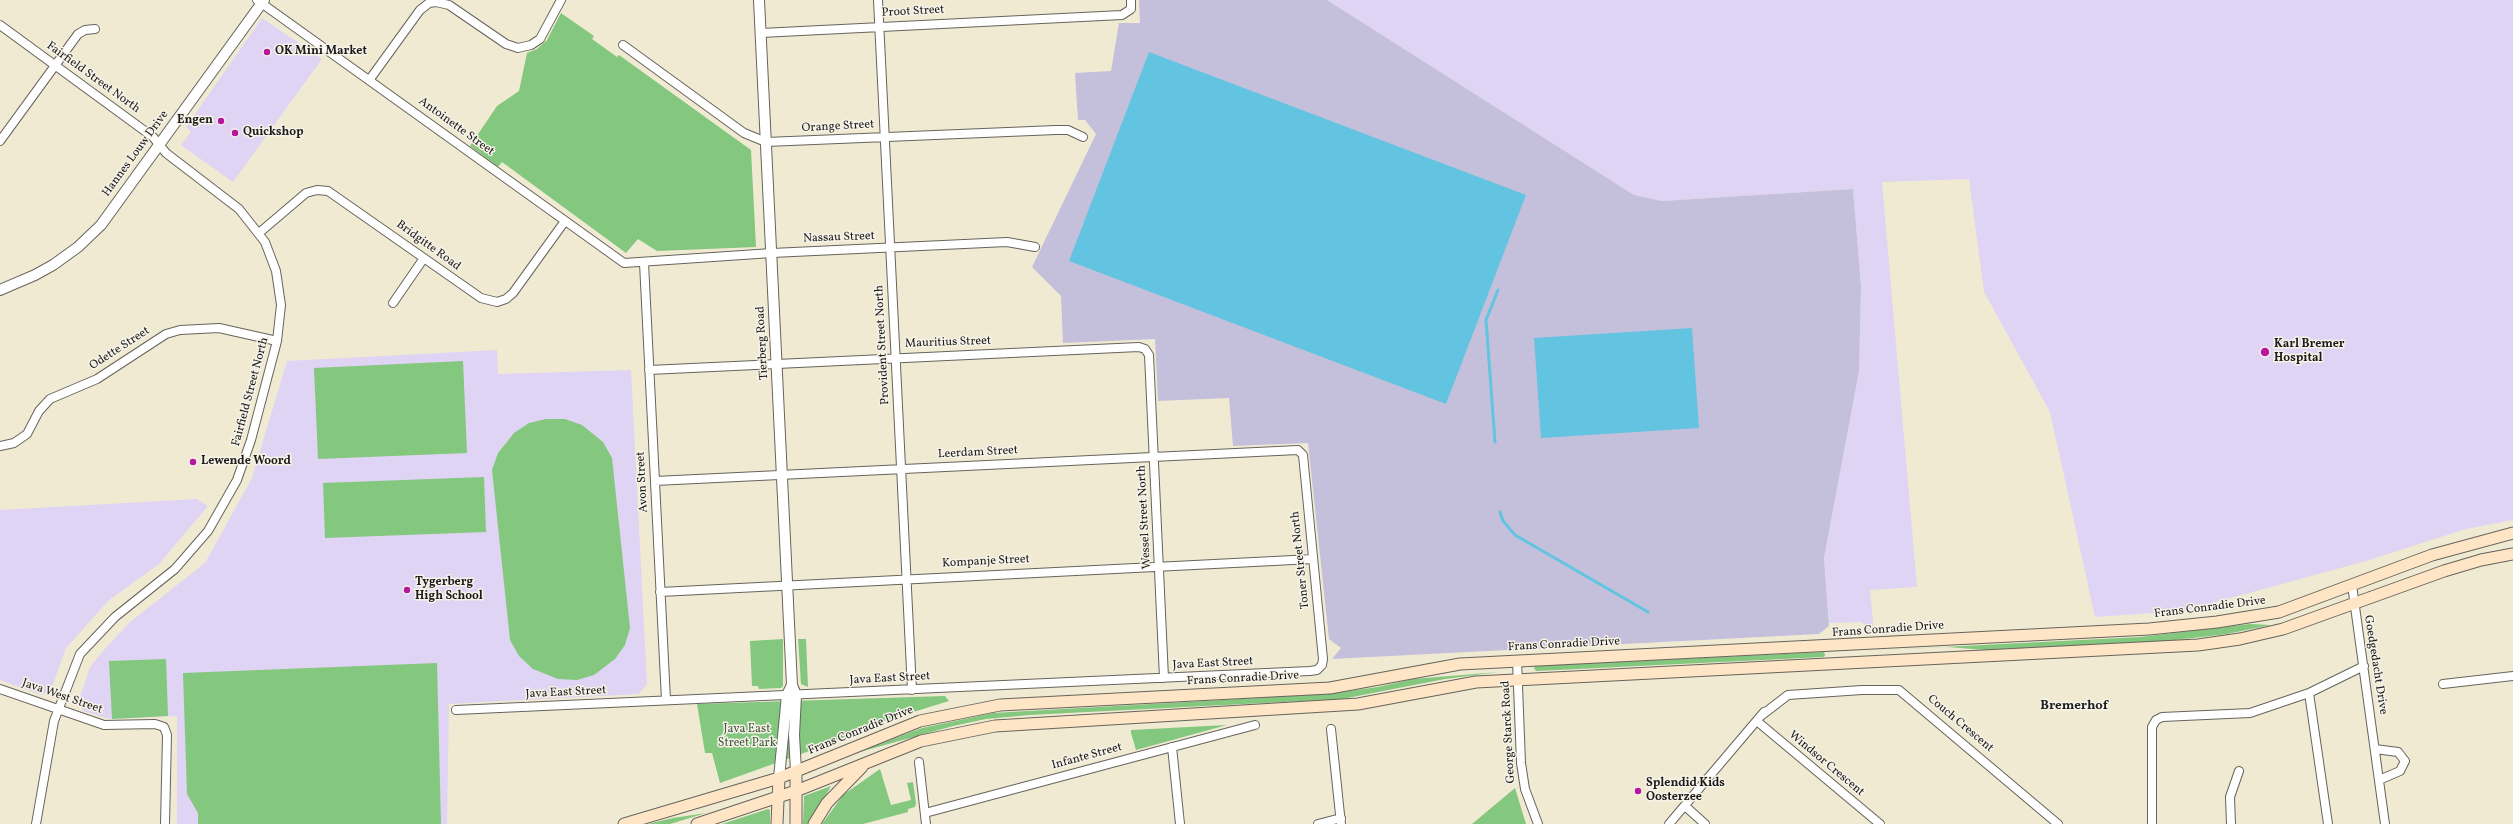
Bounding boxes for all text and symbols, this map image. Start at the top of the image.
street label: Proot Street [881,3,945,21]
street label: Fairfield Street North [43,39,143,117]
place label: OK Mini Market [275,45,367,59]
marker: OK Mini Market [262,47,272,57]
street label: Antoinette Street [415,95,497,159]
street label: Hannes Louw Drive [100,108,172,200]
place label: Engen [177,114,213,128]
marker: Engen [216,116,226,126]
street label: Orange Street [801,118,875,136]
place label: Quickshop [243,126,304,140]
marker: Quickshop [230,128,240,138]
street label: Bridgitte Road [393,218,463,274]
street label: Nassau Street [803,230,875,246]
street label: Provident Street North [873,285,893,405]
street label: Tierberg Road [754,306,772,380]
street label: Odette Street [87,324,153,374]
street label: Mauritius Street [905,334,991,352]
street label: Fairfield Street North [230,336,272,448]
place label: Karl Bremer Hospital [2274,338,2345,366]
marker: Karl Bremer Hospital [2259,346,2271,358]
street label: Leerdam Street [938,444,1018,462]
street label: Avon Street [634,451,652,513]
place label: Lewende Woord [201,455,291,469]
marker: Lewende Woord [188,457,198,467]
street label: Wessel Street North [1135,465,1155,569]
street label: Toner Street North [1289,510,1313,610]
street label: Kompanje Street [942,553,1030,571]
place label: Tygerberg High School [415,576,483,604]
marker: Tygerberg High School [402,585,412,595]
street label: Frans Conradie Drive [2153,594,2267,622]
street label: Goedgedacht Drive [2360,614,2390,716]
street label: Frans Conradie Drive [1832,619,1944,641]
street label: Frans Conradie Drive [1508,635,1620,655]
street label: Java East Street [1172,655,1254,673]
street label: Frans Conradie Drive [1187,669,1299,689]
street label: Java East Street [849,670,931,688]
street label: Java West Street [20,676,104,718]
street label: George Starck Road [1499,680,1519,784]
street label: Java East Street [525,684,607,702]
street label: Couch Crescent [1924,692,1996,756]
district label: Bremerhof [2040,699,2108,715]
street label: Frans Conradie Drive [806,703,916,759]
park label: Java East Street Park [718,723,776,751]
street label: Windsor Crescent [1785,728,1867,800]
street label: Infante Street [1050,741,1124,773]
place label: Splendid Kids Oosterzee [1646,777,1725,805]
marker: Splendid Kids Oosterzee [1633,786,1643,796]

